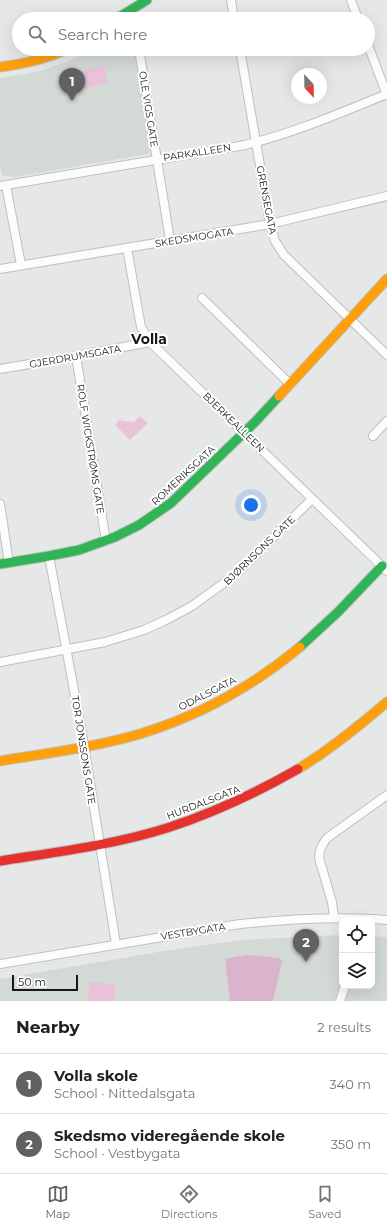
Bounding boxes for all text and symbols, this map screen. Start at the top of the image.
search box [12,12,375,56]
icon: search [26,23,48,45]
text: Search here [58,25,147,44]
pin: 1 [59,68,85,101]
north arrow [291,68,327,104]
street label: OLE VIGS GATE [136,70,161,148]
street label: PARKALLEEN [162,141,232,164]
street label: GRENSEGATA [253,165,280,236]
street label: SKEDSMOGATA [154,225,235,250]
district label: Volla [130,330,167,348]
street label: GJERDRUMSGATA [28,342,123,371]
street label: ROLF WICKSTRØMS GATE [74,383,107,515]
street label: BJERKEALLEEN [200,390,267,455]
street label: ROMERIKSGATA [149,442,218,508]
your location [241,495,261,515]
street label: BJØRNSONS GATE [221,513,298,588]
street label: ODALSGATA [176,673,239,713]
street label: TOR JONSSONS GATE [68,695,99,806]
street label: HURDALSGATA [165,782,243,822]
map controls [339,917,375,989]
button: locate [339,917,375,953]
street label: VESTBYGATA [160,920,227,943]
pin: 2 [293,929,319,962]
button: layers [339,953,375,989]
scale bar [12,973,78,992]
text: 50 m [18,975,46,989]
text: Nearby [16,1017,80,1037]
text: 2 results [317,1019,371,1035]
text: Volla skole [54,1066,138,1085]
text: 1 [26,1076,32,1092]
text: 340 m [329,1076,371,1092]
text: School · Nittedalsgata [54,1085,195,1101]
text: Skedsmo videregående skole [54,1126,285,1145]
text: 2 [25,1136,33,1152]
text: 350 m [331,1136,371,1152]
text: School · Vestbygata [54,1145,180,1161]
tab: Map [46,1183,70,1221]
tab: Directions [161,1183,217,1221]
tab: Saved [308,1183,341,1221]

